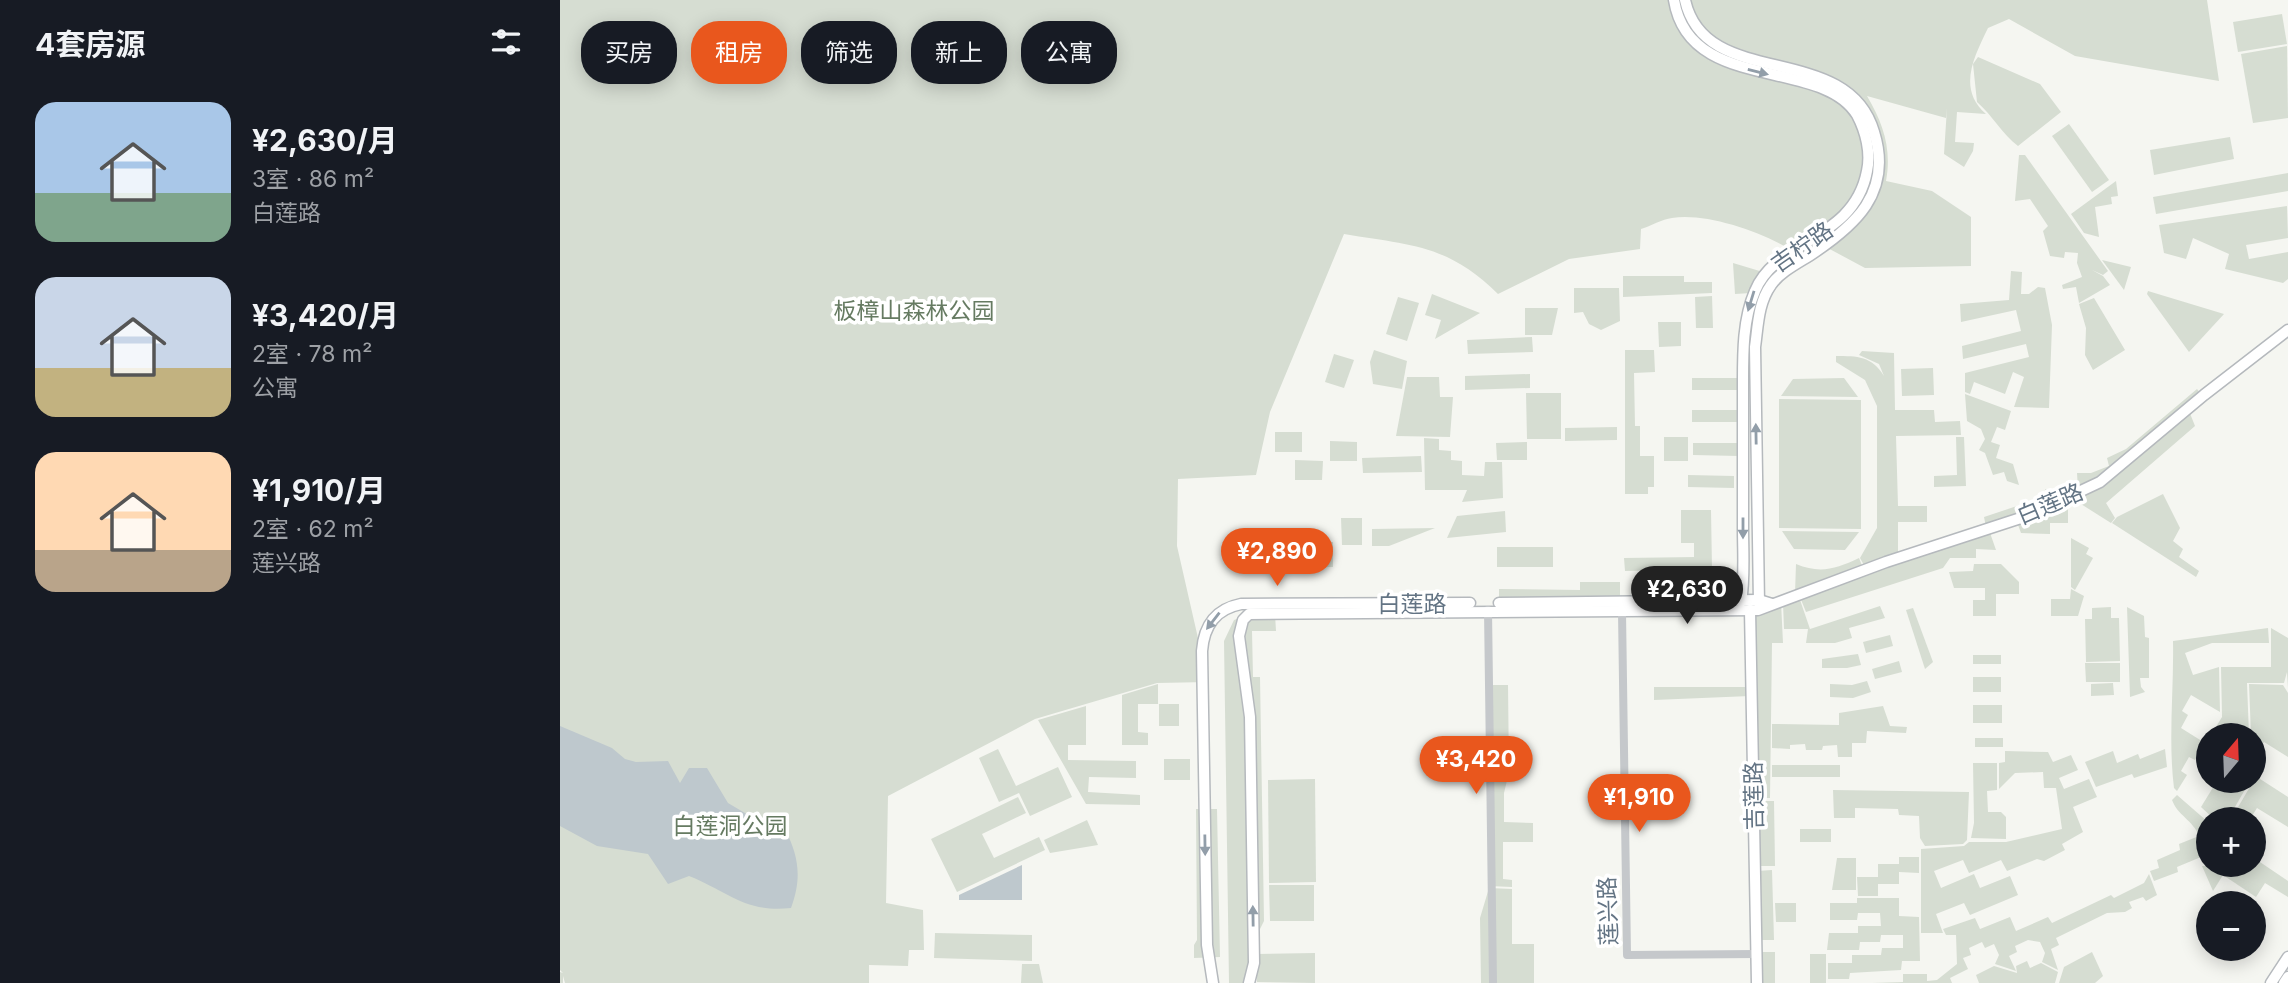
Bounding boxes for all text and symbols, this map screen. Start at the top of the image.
chip: 买房 [581,21,677,84]
chip: 租房 [691,21,787,84]
chip: 筛选 [801,21,897,84]
chip: 新上 [911,21,1007,84]
chip: 公寓 [1021,21,1117,84]
icon: filters [487,23,525,61]
text: 4套房源 [35,26,145,62]
one-way arrow [1747,67,1769,78]
text: ¥2,630/月 [252,122,398,158]
icon: home [91,130,175,214]
text: 3室 · 86 m² [252,165,374,193]
text: 白莲路 [252,199,321,227]
street label: 吉柠路 [1766,216,1838,278]
one-way arrow [1746,291,1756,312]
text: ¥3,420/月 [252,297,399,333]
park label: 板樟山森林公园 [834,297,995,325]
icon: home [91,305,175,389]
text: 2室 · 78 m² [252,340,372,368]
text: 公寓 [252,374,298,402]
one-way arrow [1751,422,1762,444]
text: ¥1,910/月 [252,472,386,508]
street label: 白莲路 [2013,478,2087,530]
icon: home [91,480,175,564]
text: 2室 · 62 m² [252,515,374,543]
one-way arrow [1737,517,1749,539]
pin: ¥2,890 [1220,528,1334,588]
text: ¥2,890 [1237,537,1317,565]
text: 莲兴路 [252,549,321,577]
pin: ¥2,630 [1630,566,1744,626]
text: ¥2,630 [1647,575,1727,603]
street label: 白莲路 [1378,590,1447,618]
one-way arrow [1206,611,1221,629]
north arrow [2196,723,2266,793]
map controls [2196,723,2266,961]
pin: ¥3,420 [1419,736,1533,796]
text: ¥3,420 [1436,745,1516,773]
street label: 吉莲路 [1739,761,1769,831]
pin: ¥1,910 [1582,774,1696,834]
text: ¥1,910 [1604,783,1674,811]
button: + [2196,807,2266,877]
park label: 白莲洞公园 [673,812,788,840]
one-way arrow [1200,834,1211,856]
street label: 莲兴路 [1593,876,1623,946]
button: − [2196,891,2266,961]
one-way arrow [1248,905,1259,927]

